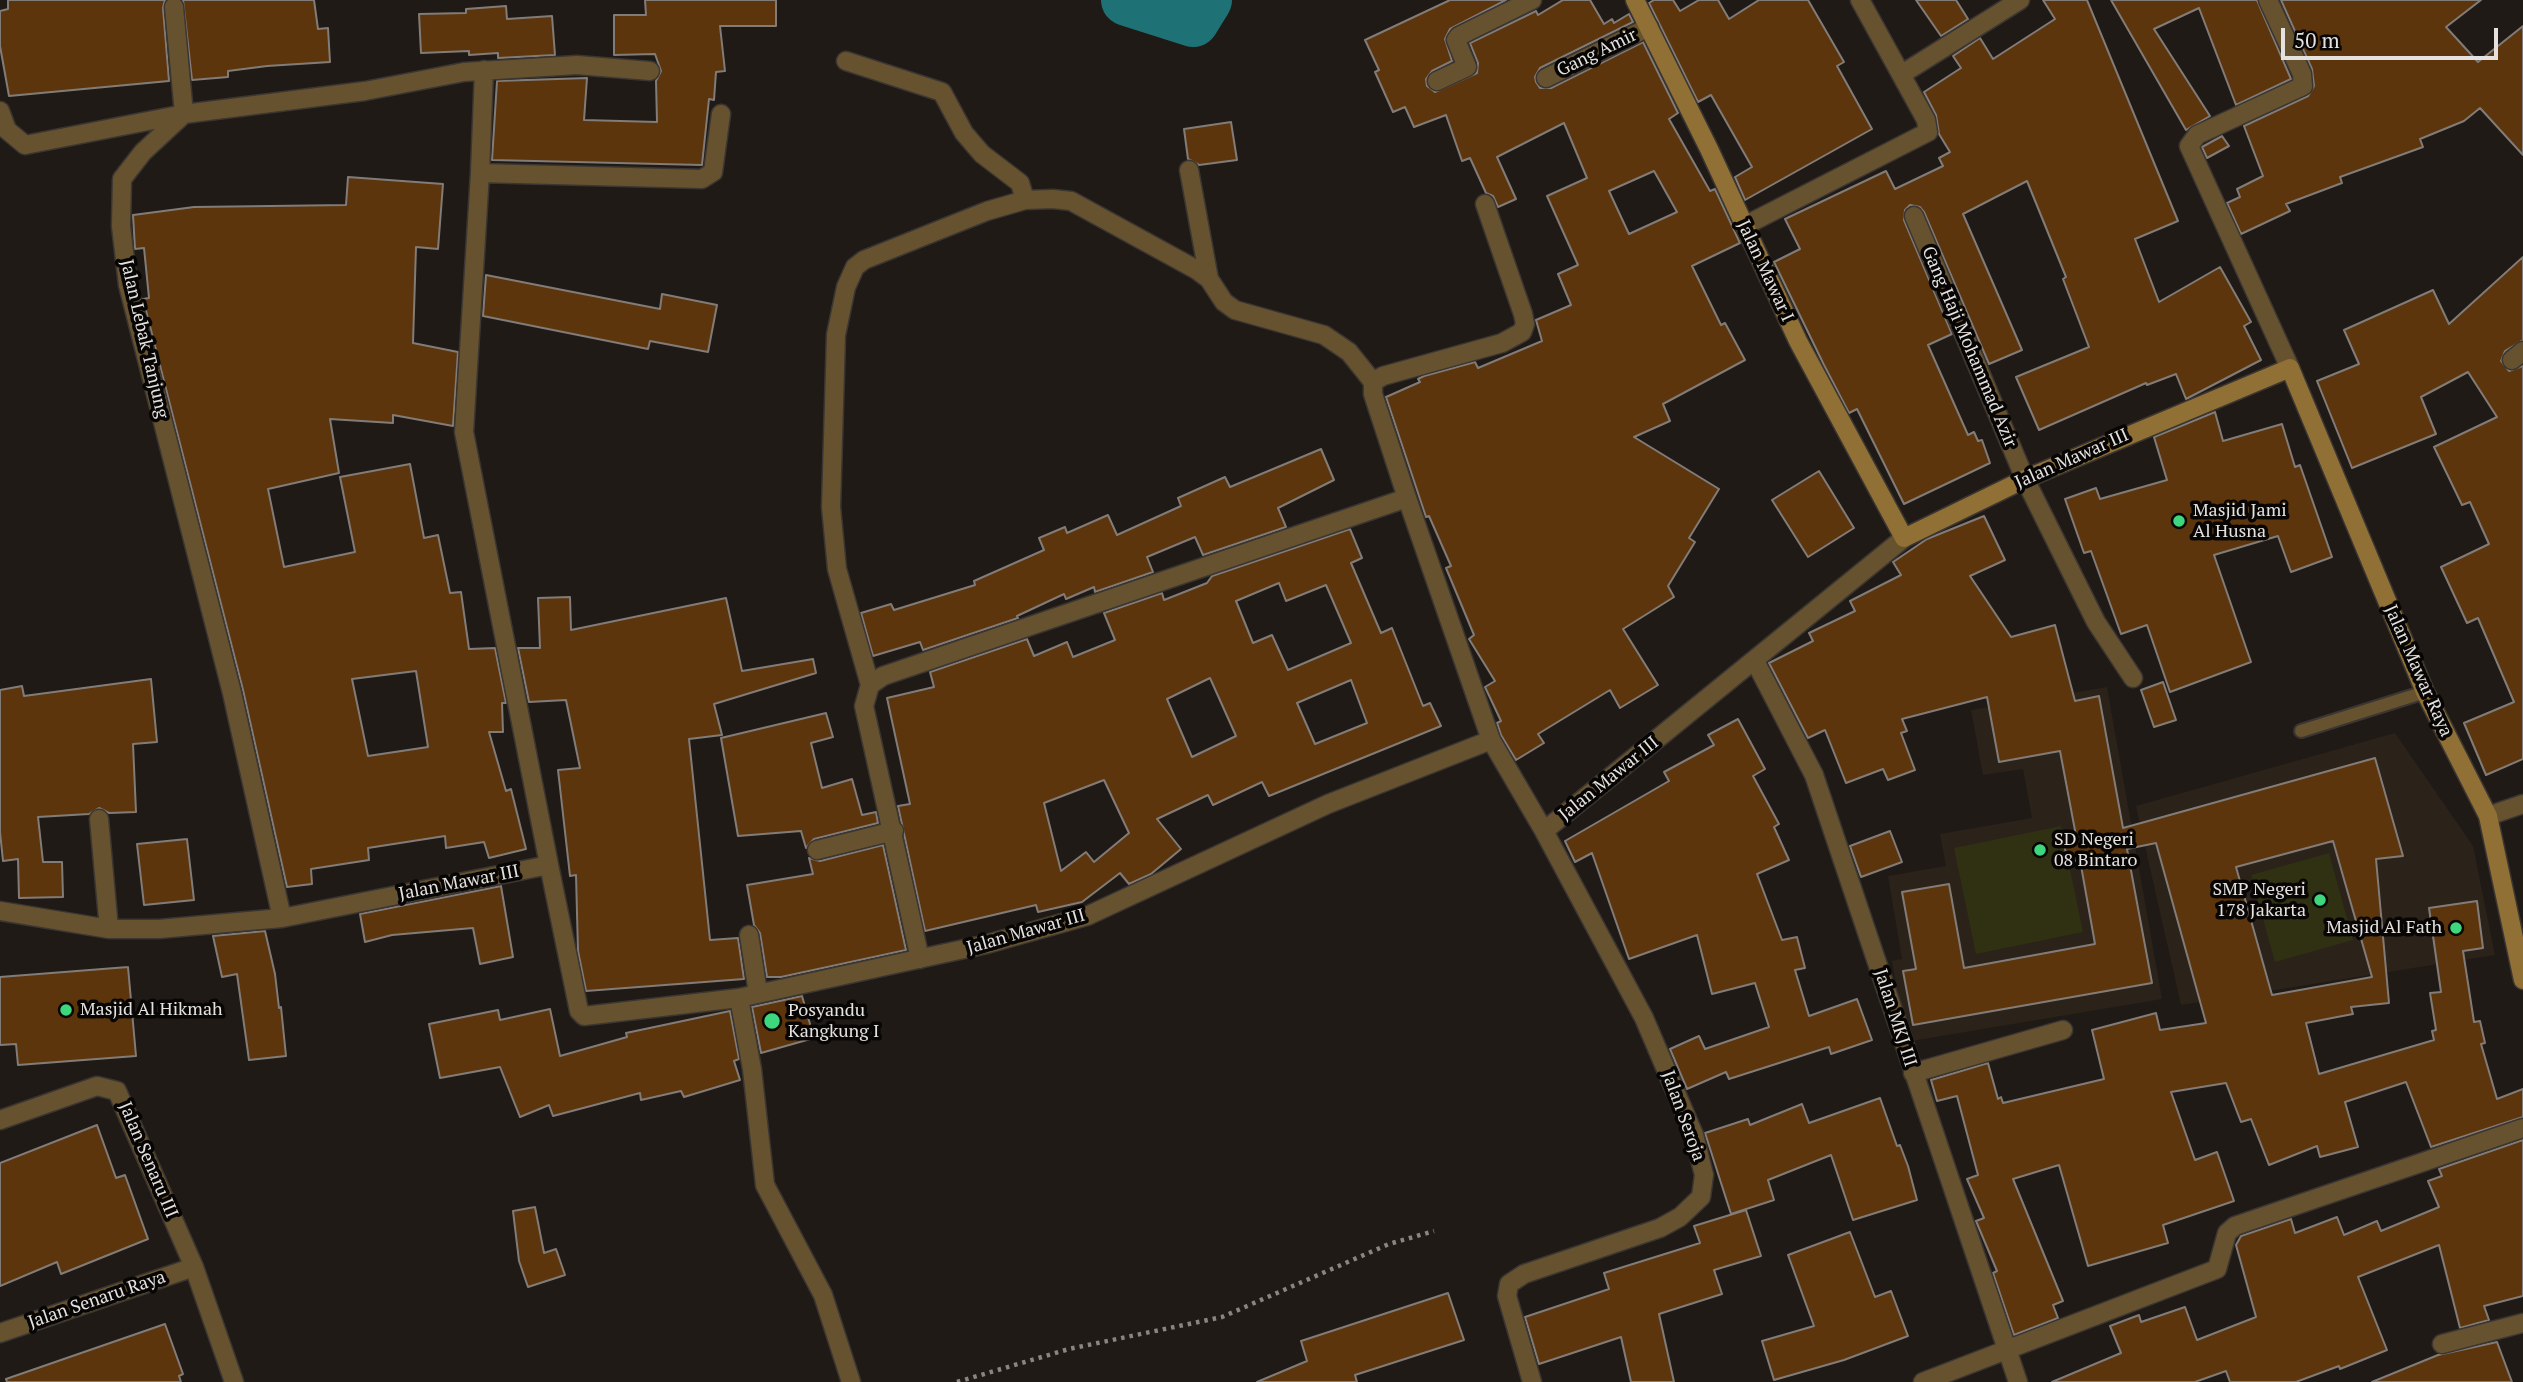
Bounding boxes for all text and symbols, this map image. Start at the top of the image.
scale bar [2285,14,2502,58]
street label: Gang Amir [1554,24,1640,82]
text: 50 m [2294,26,2340,54]
street label: Jalan Mawar I [1732,217,1798,325]
street label: Gang Haji Mohammad Azir [1917,243,2021,451]
street label: Jalan Lebak Tanjung [115,257,173,421]
street label: Jalan Mawar III [2012,424,2132,494]
place label: Masjid Jami Al Husna [2193,500,2287,542]
marker: Masjid Jami Al Husna [2171,513,2187,529]
street label: Jalan Mawar Raya [2379,602,2457,740]
street label: Jalan Mawar III [1555,732,1663,826]
place label: SD Negeri 08 Bintaro [2054,829,2137,872]
marker: SD Negeri 08 Bintaro [2032,842,2048,858]
street label: Jalan Mawar III [397,861,521,905]
place label: SMP Negeri 178 Jakarta [2213,879,2306,922]
marker: SMP Negeri 178 Jakarta [2312,892,2328,908]
street label: Jalan Mawar III [964,905,1088,959]
place label: Masjid Al Fath [2326,917,2442,939]
marker: Masjid Al Fath [2448,920,2464,936]
street label: Jalan MKJ III [1869,966,1921,1070]
place label: Masjid Al Hikmah [80,999,223,1021]
place label: Posyandu Kangkung I [788,1000,879,1042]
marker: Masjid Al Hikmah [58,1002,74,1018]
marker: Posyandu Kangkung I [762,1011,782,1031]
street label: Jalan Seroja [1657,1068,1709,1164]
street label: Jalan Senaru III [114,1099,182,1221]
street label: Jalan Senaru Raya [26,1266,168,1334]

